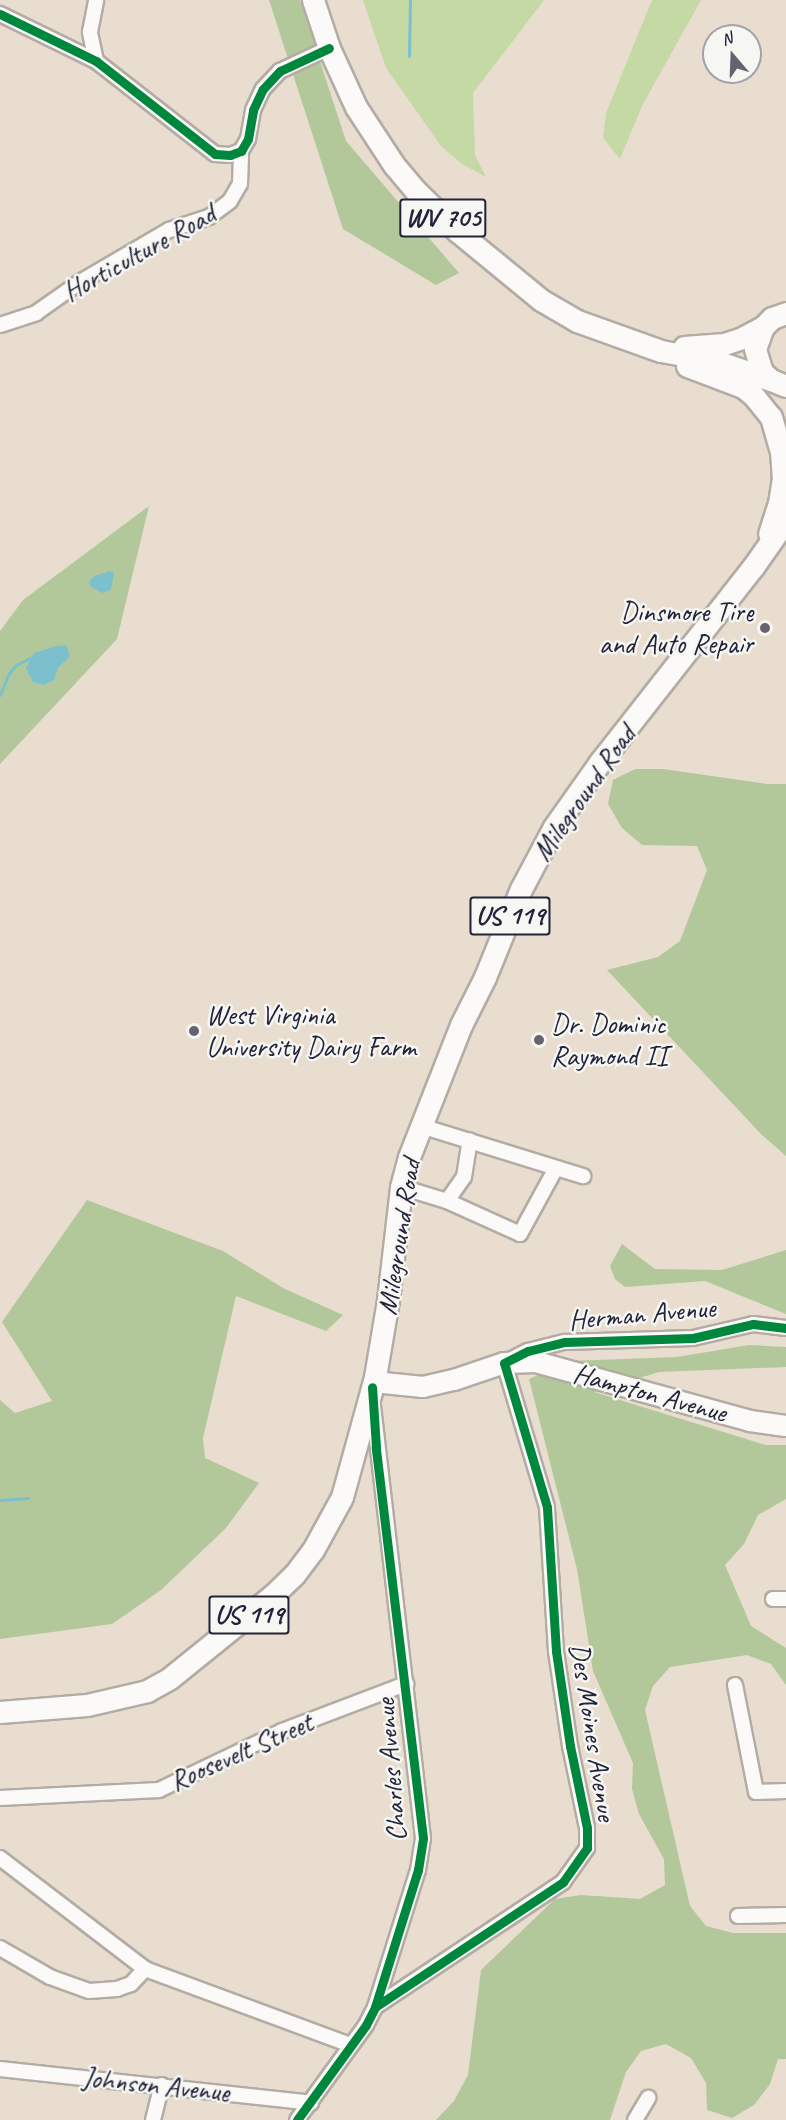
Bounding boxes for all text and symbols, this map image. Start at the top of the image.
north arrow [702,24,762,84]
text: N [719,28,735,50]
road number: WV 705 [398,194,488,242]
street label: Horticulture Road [57,198,221,308]
place label: Dinsmore Tire and Auto Repair [599,595,753,661]
marker: Dinsmore Tire and Auto Repair [758,621,772,635]
street label: Mileground Road [525,719,643,867]
road number: US 119 [468,892,552,940]
place label: West Virginia University Dairy Farm [206,998,418,1064]
place label: Dr. Dominic Raymond II [551,1007,667,1073]
marker: West Virginia University Dairy Farm [187,1024,201,1038]
marker: Dr. Dominic Raymond II [532,1033,546,1047]
street label: Mileground Road [370,1157,428,1317]
street label: Herman Avenue [567,1291,717,1337]
street label: Hampton Avenue [570,1356,730,1430]
road number: US 119 [207,1591,291,1639]
street label: Des Moines Avenue [562,1641,624,1823]
street label: Charles Avenue [368,1697,414,1843]
street label: Roosevelt Street [164,1705,318,1799]
street label: Johnson Avenue [81,2061,231,2109]

